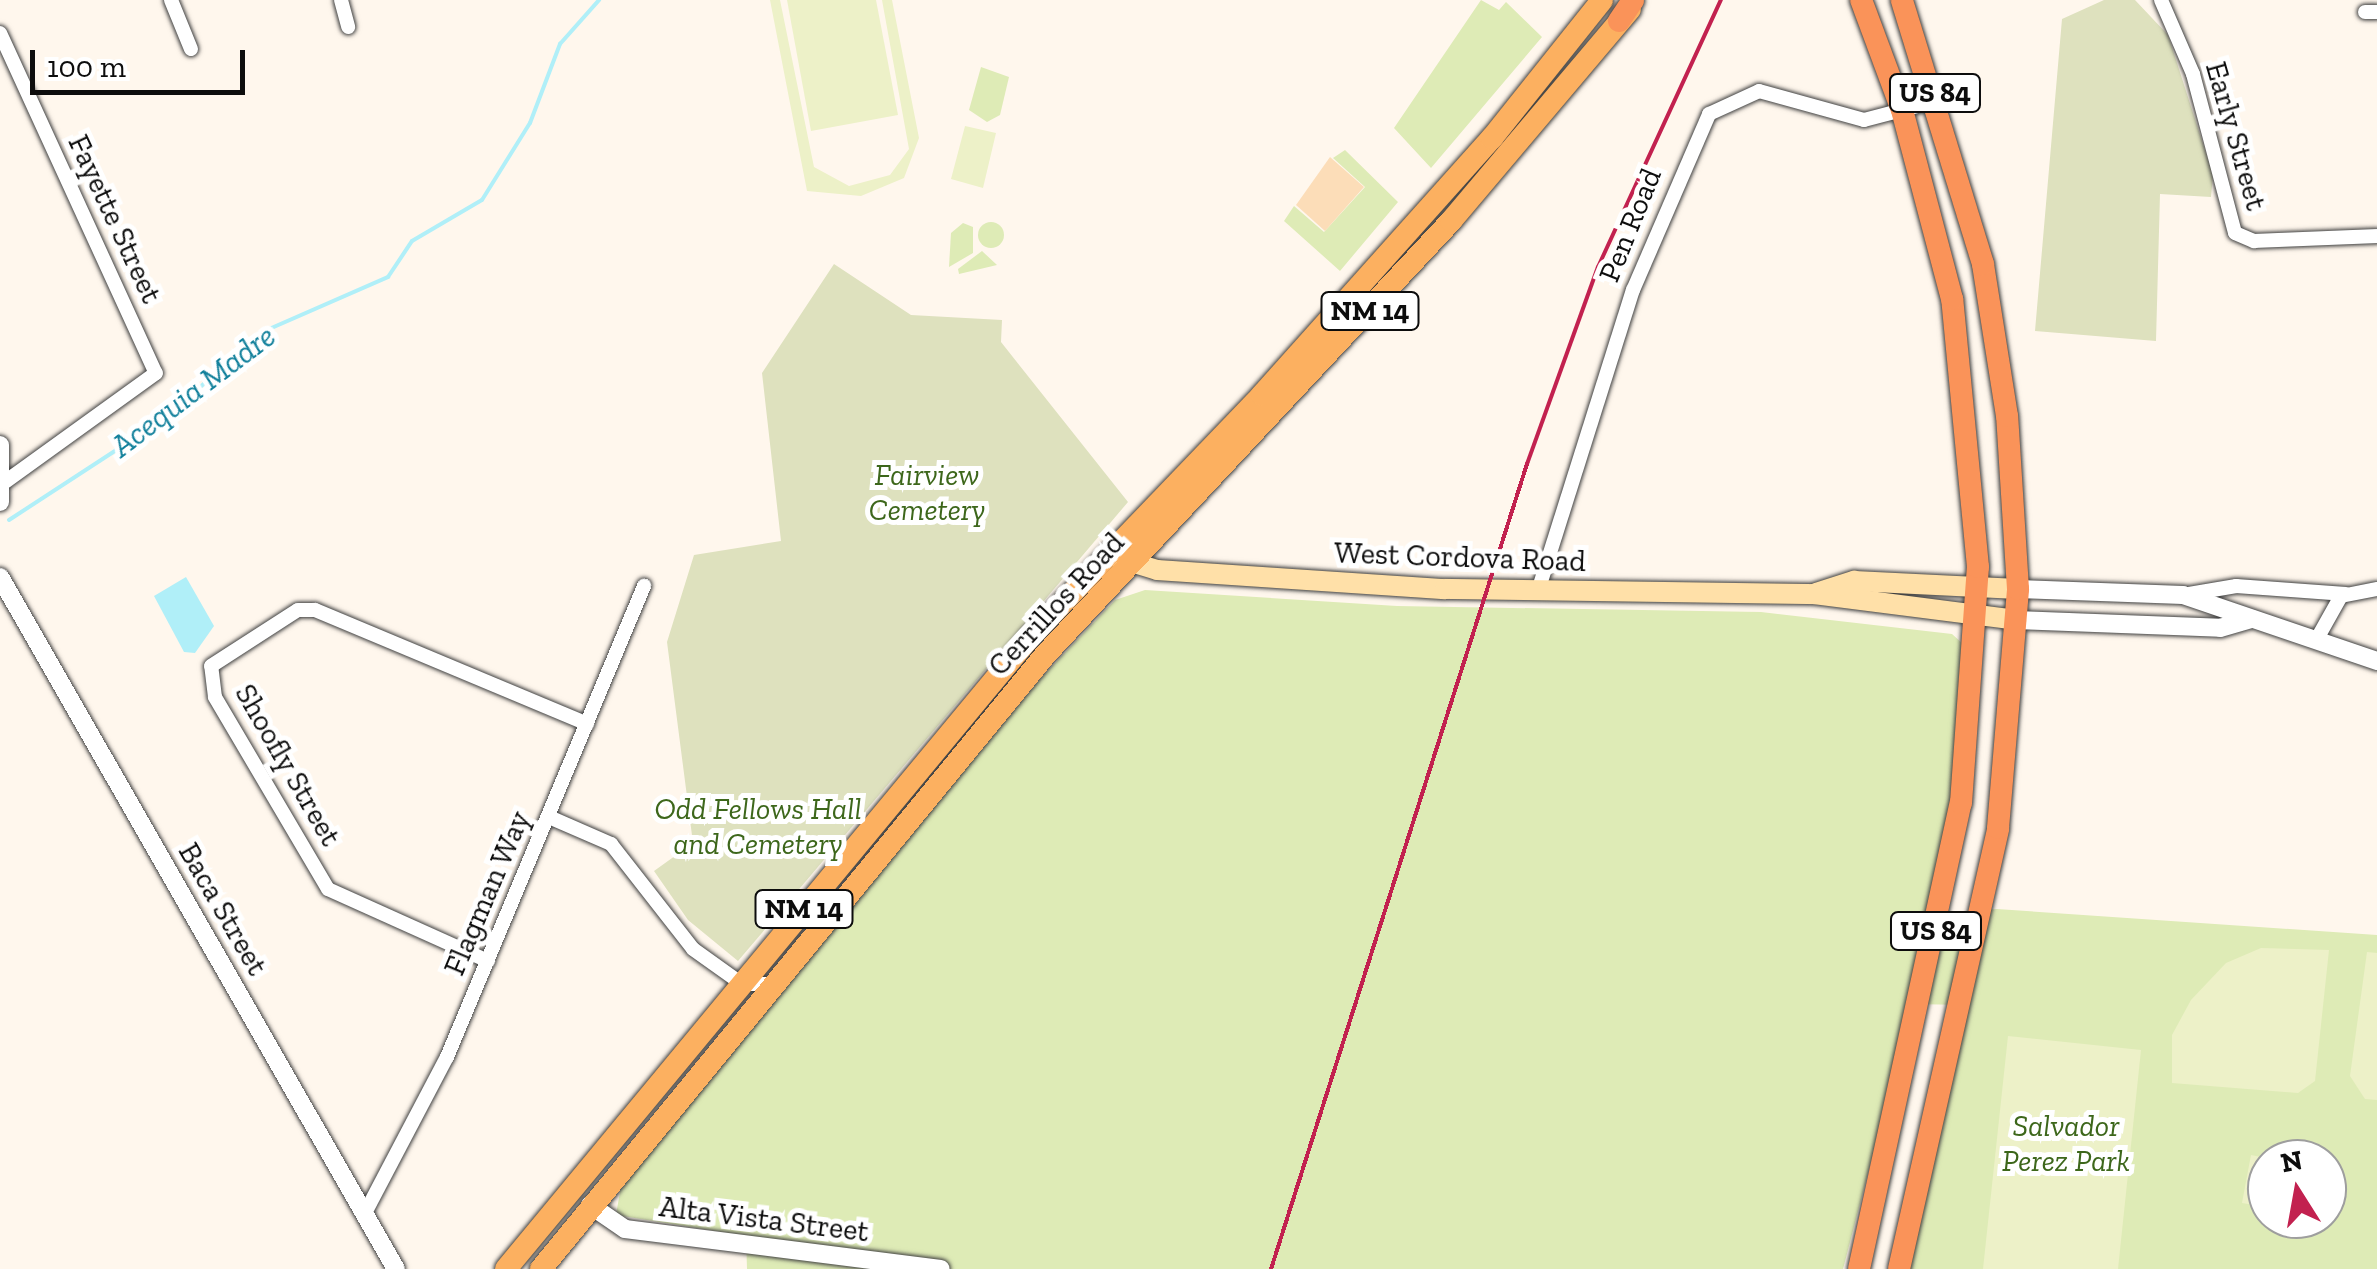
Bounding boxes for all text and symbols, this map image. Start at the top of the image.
scale bar [35,30,250,92]
text: 100 m [47,49,126,85]
street label: Early Street [2198,57,2274,215]
road number: US 84 [1888,70,1982,116]
street label: Fayette Street [60,129,170,309]
street label: Pen Road [1591,163,1669,287]
road number: NM 14 [1320,288,1420,334]
water label: Acequia Madre [103,317,283,465]
park label: Fairview Cemetery [869,457,985,528]
street label: Cerrillos Road [980,525,1132,683]
street label: West Cordova Road [1334,535,1586,579]
street label: Shoofly Street [227,677,349,853]
park label: Odd Fellows Hall and Cemetery [654,791,862,862]
street label: Flagman Way [436,805,538,981]
street label: Baca Street [171,836,275,982]
road number: NM 14 [754,886,854,932]
road number: US 84 [1888,908,1984,954]
park label: Salvador Perez Park [2002,1108,2130,1178]
north arrow [2247,1139,2347,1239]
text: N [2278,1143,2305,1179]
street label: Alta Vista Street [657,1188,871,1250]

